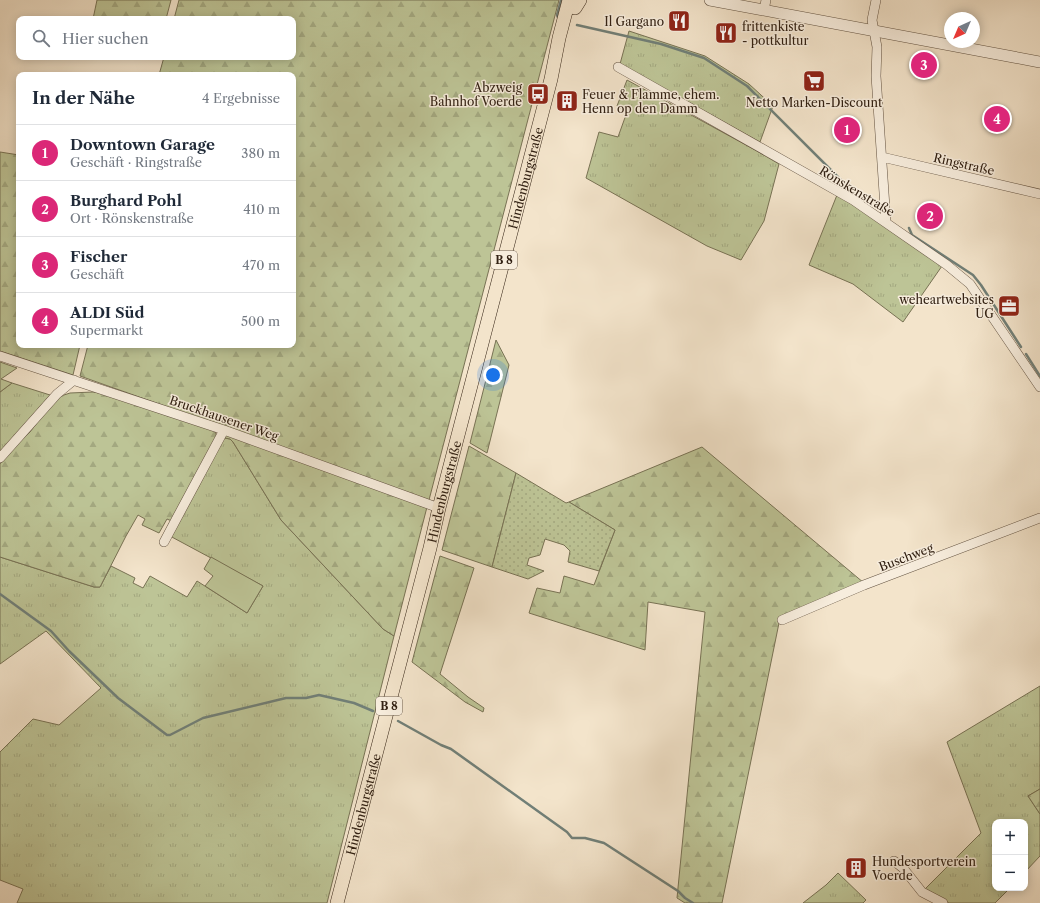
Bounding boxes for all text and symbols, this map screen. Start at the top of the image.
restaurant icon: Il Gargano [666,8,692,34]
north arrow [944,12,980,48]
place label: Il Gargano [604,14,664,29]
search box [16,16,296,60]
place label: frittenkiste - pottkultur [742,19,809,48]
restaurant icon: frittenkiste - pottkultur [713,20,739,46]
icon: search [30,27,52,49]
text: Hier suchen [62,29,149,48]
pin: 3 [911,50,937,80]
supermarket icon: Netto Marken-Discount [801,68,827,94]
place label: Abzweig Bahnhof Voerde [430,80,523,109]
bus stop icon: Abzweig Bahnhof Voerde [525,81,551,107]
place label: Feuer & Flamme, ehem. Henn op den Damm [582,87,719,116]
text: In der Nähe [32,88,135,108]
building icon: Feuer & Flamme, ehem. Henn op den Damm [554,88,580,114]
text: 4 Ergebnisse [202,90,280,106]
place label: Netto Marken-Discount [746,95,883,110]
pin: 4 [984,104,1010,134]
pin: 1 [834,115,860,145]
street label: Hindenburgstraße [505,125,546,231]
text: Downtown Garage [70,135,215,154]
text: 1 [42,145,48,161]
text: 380 m [241,145,280,161]
street label: Ringstraße [932,150,996,178]
text: Geschäft · Ringstraße [70,154,202,170]
street label: Rönskenstraße [817,163,898,220]
text: Burghard Pohl [70,191,182,210]
text: 2 [41,201,49,217]
text: 410 m [243,201,280,217]
pin: 2 [917,201,943,231]
text: Ort · Rönskenstraße [70,210,194,226]
text: Fischer [70,247,127,266]
road number: B 8 [491,251,517,269]
text: 3 [41,257,49,273]
text: 470 m [242,257,280,273]
text: Geschäft [70,266,124,282]
place label: weheartwebsites UG [898,292,994,321]
office icon: weheartwebsites UG [996,293,1022,319]
text: ALDI Süd [70,303,144,322]
text: 4 [41,313,49,329]
text: 500 m [241,313,280,329]
text: Supermarkt [70,322,143,338]
your location [483,365,503,385]
street label: Bruckhausener Weg [168,392,281,444]
street label: Hindenburgstraße [424,439,464,544]
street label: Buschweg [877,540,936,574]
road number: B 8 [376,697,402,715]
street label: Hindenburgstraße [342,751,383,857]
map controls [992,819,1028,891]
button: + [992,819,1028,855]
place label: Hundesportverein Voerde [871,854,976,883]
building icon: Hundesportverein Voerde [843,855,869,881]
button: − [992,855,1028,891]

